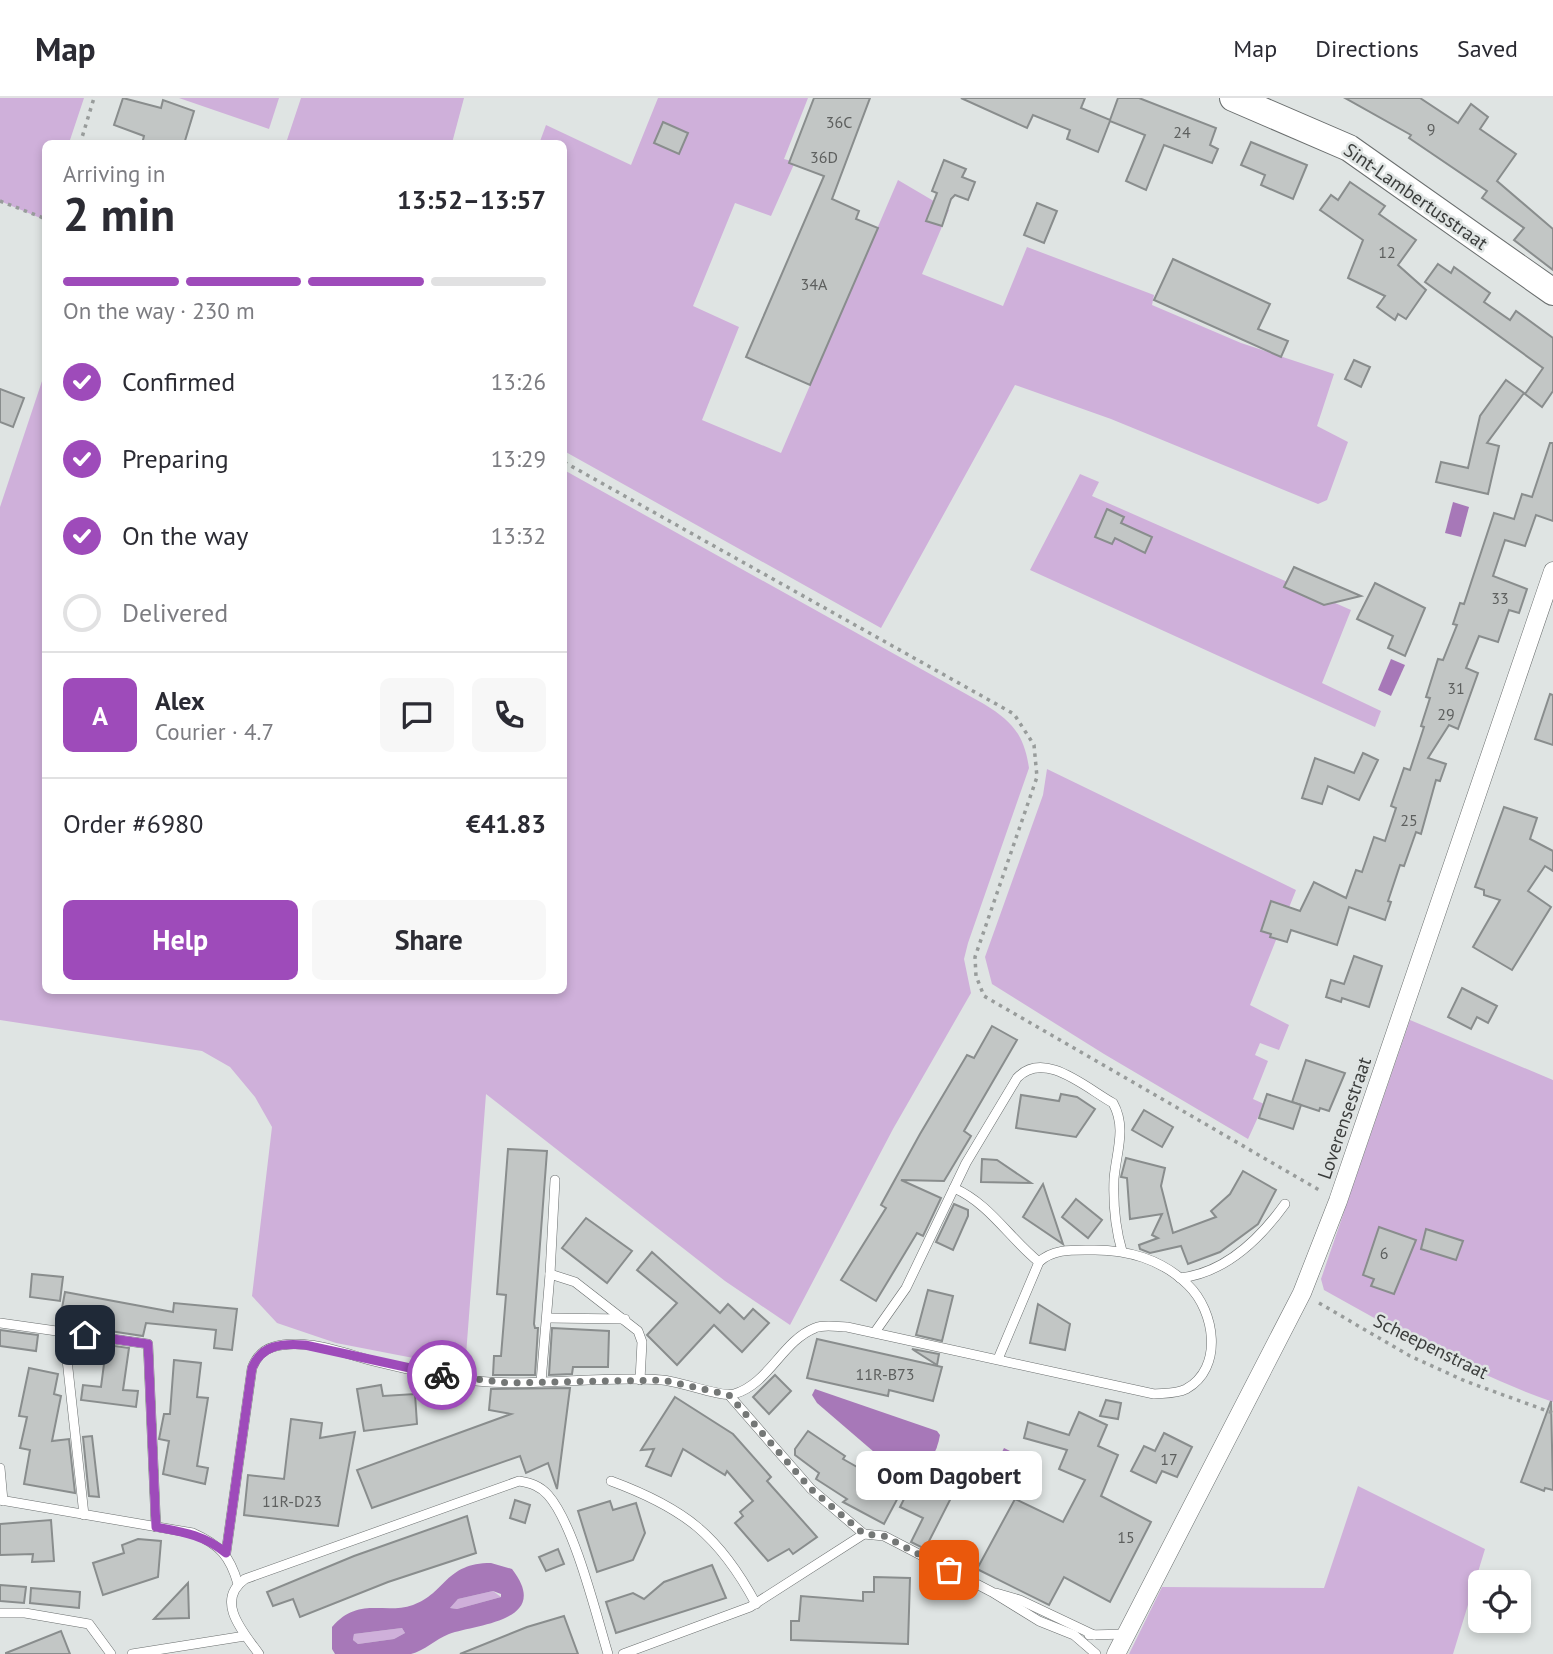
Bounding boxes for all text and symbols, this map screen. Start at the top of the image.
text: Map [35,27,96,70]
text: Map [1233,33,1277,64]
text: Directions [1315,33,1419,64]
text: Saved [1457,33,1518,64]
house number: 36C [826,112,852,132]
house number: 9 [1427,119,1435,139]
house number: 24 [1173,122,1191,142]
street label: Sint-Lambertusstraat [1339,137,1493,255]
house number: 36D [810,147,838,167]
text: Arriving in [63,159,165,188]
text: 13:52–13:57 [397,183,546,216]
text: 2 min [63,184,175,244]
house number: 12 [1378,242,1396,262]
house number: 34A [801,274,828,294]
text: On the way · 230 m [63,296,255,325]
icon: check [63,363,101,401]
text: Confirmed [122,365,235,398]
text: 13:26 [491,367,546,396]
icon: check [63,440,101,478]
text: Preparing [122,442,229,475]
text: 13:29 [491,444,546,473]
icon: check [63,517,101,555]
text: On the way [122,519,248,552]
text: 13:32 [491,521,546,550]
house number: 33 [1491,588,1509,608]
text: Delivered [122,596,228,629]
button: chat [380,678,454,752]
button: phone [472,678,546,752]
house number: 31 [1447,678,1465,698]
text: Alex [155,684,205,717]
text: A [92,699,108,732]
house number: 29 [1437,704,1455,724]
text: Courier · 4.7 [155,717,274,746]
text: Order #6980 [63,807,203,840]
text: €41.83 [466,807,546,840]
house number: 25 [1400,810,1418,830]
button: Help [63,900,298,980]
button: Share [312,900,546,980]
street label: Loverensestraat [1312,1053,1376,1182]
house number: 6 [1380,1243,1388,1263]
pin [55,1305,115,1365]
street label: Scheepenstraat [1370,1308,1493,1384]
icon: home [66,1316,104,1354]
courier [407,1340,477,1410]
icon: bike [423,1356,461,1394]
house number: 11R-B73 [856,1364,914,1384]
house number: 17 [1160,1449,1178,1469]
callout: Oom Dagobert [856,1451,1042,1500]
text: Oom Dagobert [877,1461,1021,1490]
house number: 11R-D23 [262,1491,322,1511]
house number: 15 [1117,1527,1135,1547]
pin [919,1540,979,1600]
icon: bag [930,1551,968,1589]
map controls [1468,1570,1531,1633]
button: locate [1468,1570,1531,1633]

